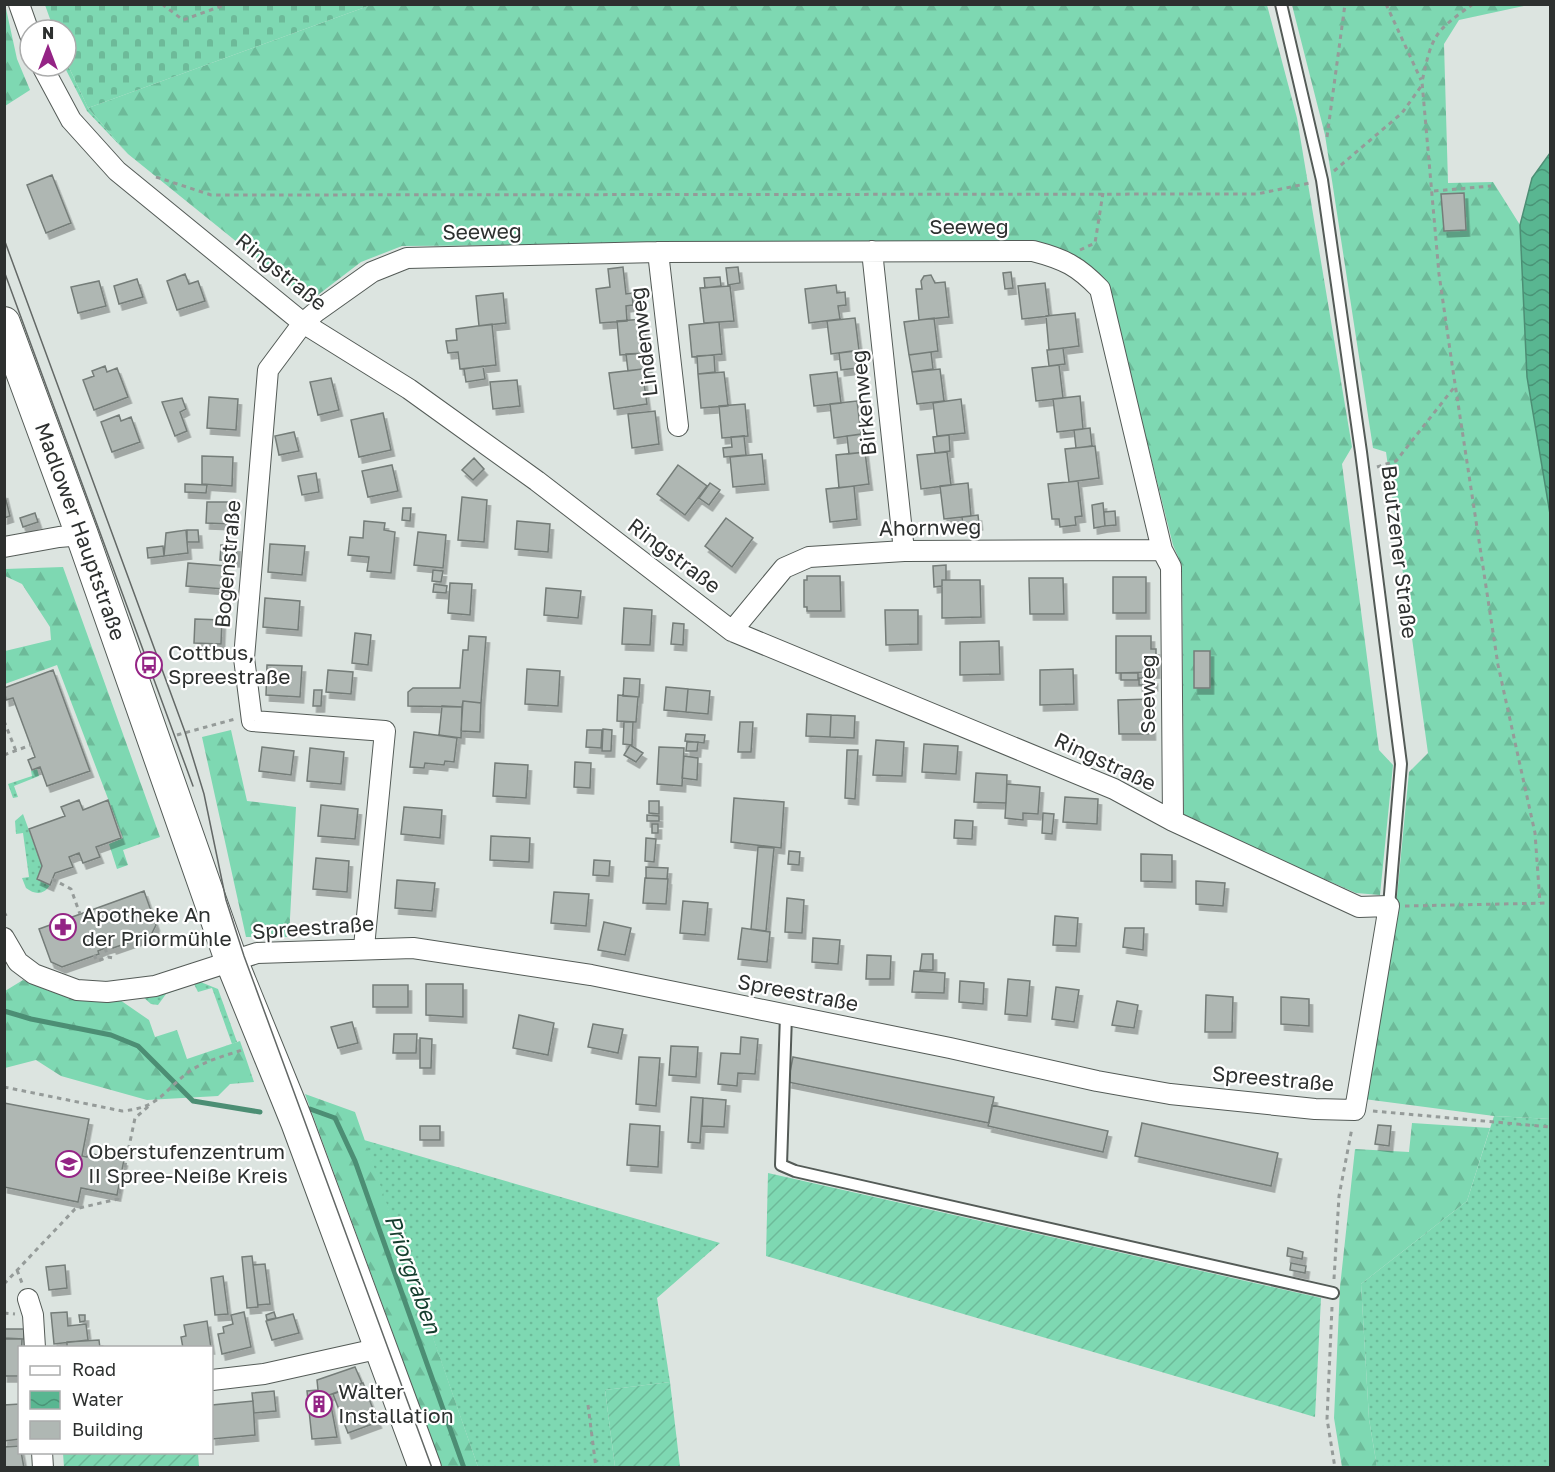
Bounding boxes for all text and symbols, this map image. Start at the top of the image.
north arrow [18,18,78,78]
text: N [42,23,54,43]
street label: Seeweg [929,213,1009,239]
street label: Seeweg [442,217,522,245]
street label: Ringstraße [231,227,332,316]
street label: Lindenweg [623,286,663,398]
street label: Birkenweg [845,349,881,457]
street label: Madlower Hauptstraße [30,419,132,644]
street label: Bautzener Straße [1376,464,1424,640]
street label: Bogenstraße [208,499,246,629]
street label: Ringstraße [623,512,726,599]
street label: Ahornweg [879,513,981,541]
place label: Cottbus, Spreestraße [168,639,290,689]
bus stop icon: Cottbus, Spreestraße [134,650,164,680]
street label: Seeweg [1134,654,1160,734]
street label: Ringstraße [1050,726,1161,796]
place label: Apotheke An der Priormühle [82,901,232,951]
street label: Spreestraße [251,910,375,944]
pharmacy icon: Apotheke An der Priormühle [48,912,78,942]
street label: Spreestraße [736,968,861,1016]
street label: Spreestraße [1211,1060,1335,1096]
place label: Oberstufenzentrum II Spree-Neiße Kreis [88,1138,288,1188]
school or university icon: Oberstufenzentrum II Spree-Neiße Kreis [54,1149,84,1179]
water label: Priorgraben [379,1211,448,1338]
legend [18,1346,213,1454]
text: Road [72,1358,116,1380]
place label: Walter Installation [338,1378,454,1428]
text: Water [72,1388,123,1410]
building icon: Walter Installation [304,1389,334,1419]
text: Building [72,1418,143,1440]

